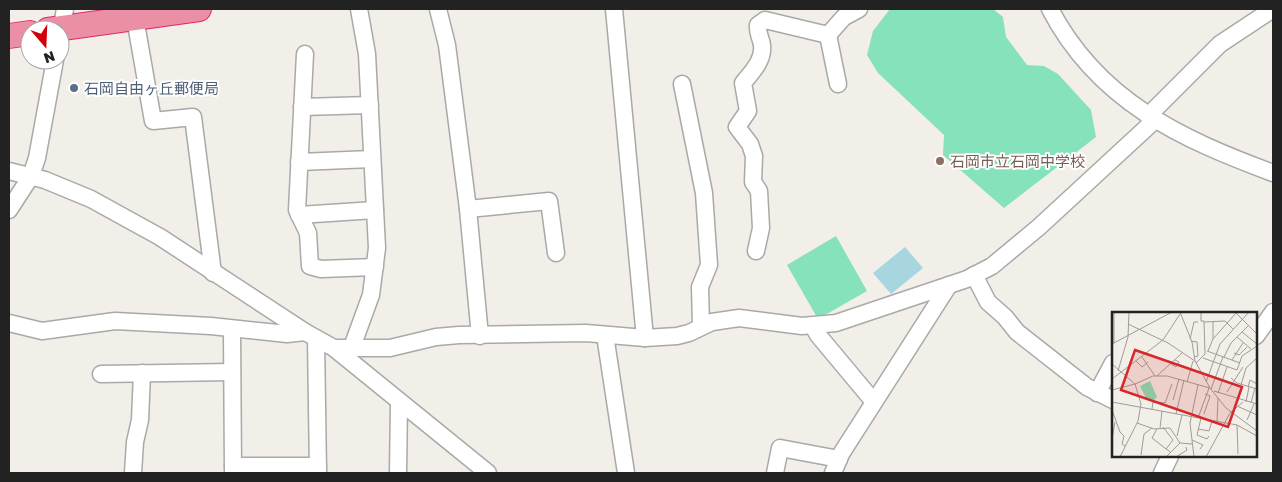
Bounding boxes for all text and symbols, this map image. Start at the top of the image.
north arrow [20,20,70,70]
text: N [42,48,57,68]
place label: 石岡自由ヶ丘郵便局 [84,79,219,97]
marker: 石岡自由ヶ丘郵便局 [68,82,80,94]
place label: 石岡市立石岡中学校 [950,152,1085,170]
marker: 石岡市立石岡中学校 [934,155,946,167]
inset map [1112,312,1257,457]

